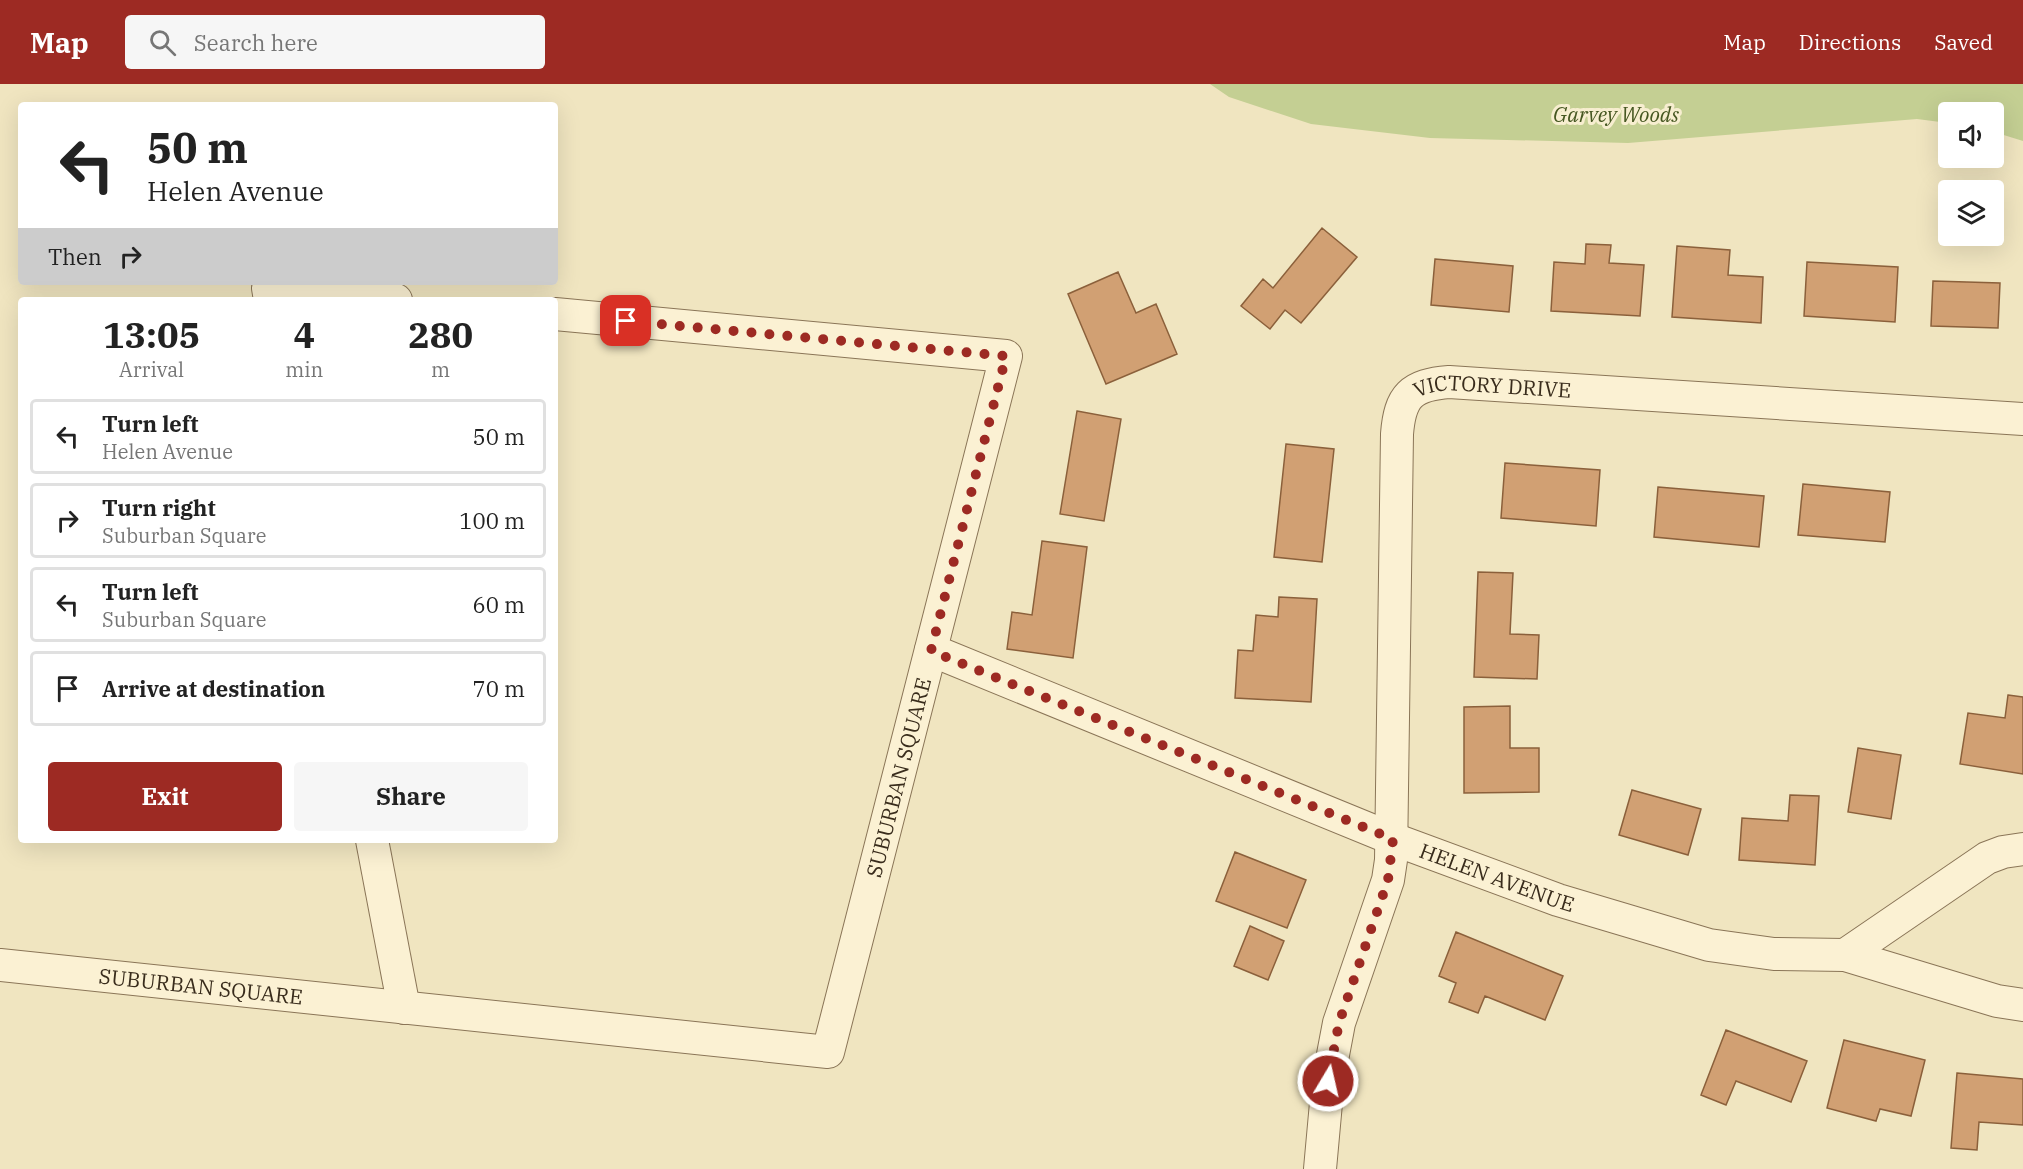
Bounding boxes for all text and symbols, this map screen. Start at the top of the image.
search box [125,15,545,69]
text: Map [30,24,89,61]
icon: search [146,26,179,59]
text: Search here [194,28,318,57]
text: Map [1723,28,1766,56]
text: Directions [1799,28,1901,56]
text: Saved [1934,28,1993,56]
park label: Garvey Woods [1553,100,1679,128]
map controls [1938,102,2004,246]
button: sound [1938,102,2004,168]
text: 50 m [147,120,248,175]
icon: left [48,126,126,204]
text: Helen Avenue [147,173,324,208]
button: layers [1938,180,2004,246]
icon: right [114,240,147,273]
text: Then [48,242,102,271]
pin [600,295,651,346]
icon: arrive [609,304,642,337]
text: 13:05 [103,311,200,358]
text: 4 [293,311,315,358]
text: 280 [408,311,473,358]
text: Arrival [119,356,184,383]
text: min [285,356,323,383]
text: m [431,356,450,383]
street label: VICTORY DRIVE [1408,368,1572,404]
text: Turn left [102,409,198,438]
icon: left [51,420,84,453]
text: 50 m [473,422,525,451]
text: Helen Avenue [102,438,233,465]
text: Turn right [102,493,216,522]
icon: right [51,504,84,537]
text: 100 m [459,506,525,535]
text: Suburban Square [102,522,266,549]
text: Turn left [102,577,198,606]
icon: left [51,588,84,621]
text: 60 m [473,590,525,619]
text: Suburban Square [102,606,266,633]
icon: arrive [51,672,84,705]
text: Arrive at destination [102,674,325,703]
text: 70 m [473,674,525,703]
street label: SUBURBAN SQUARE [859,675,937,880]
button: Exit [48,762,282,831]
button: Share [294,762,528,831]
street label: HELEN AVENUE [1416,836,1578,918]
street label: SUBURBAN SQUARE [97,961,304,1011]
position arrow [1296,1049,1360,1113]

